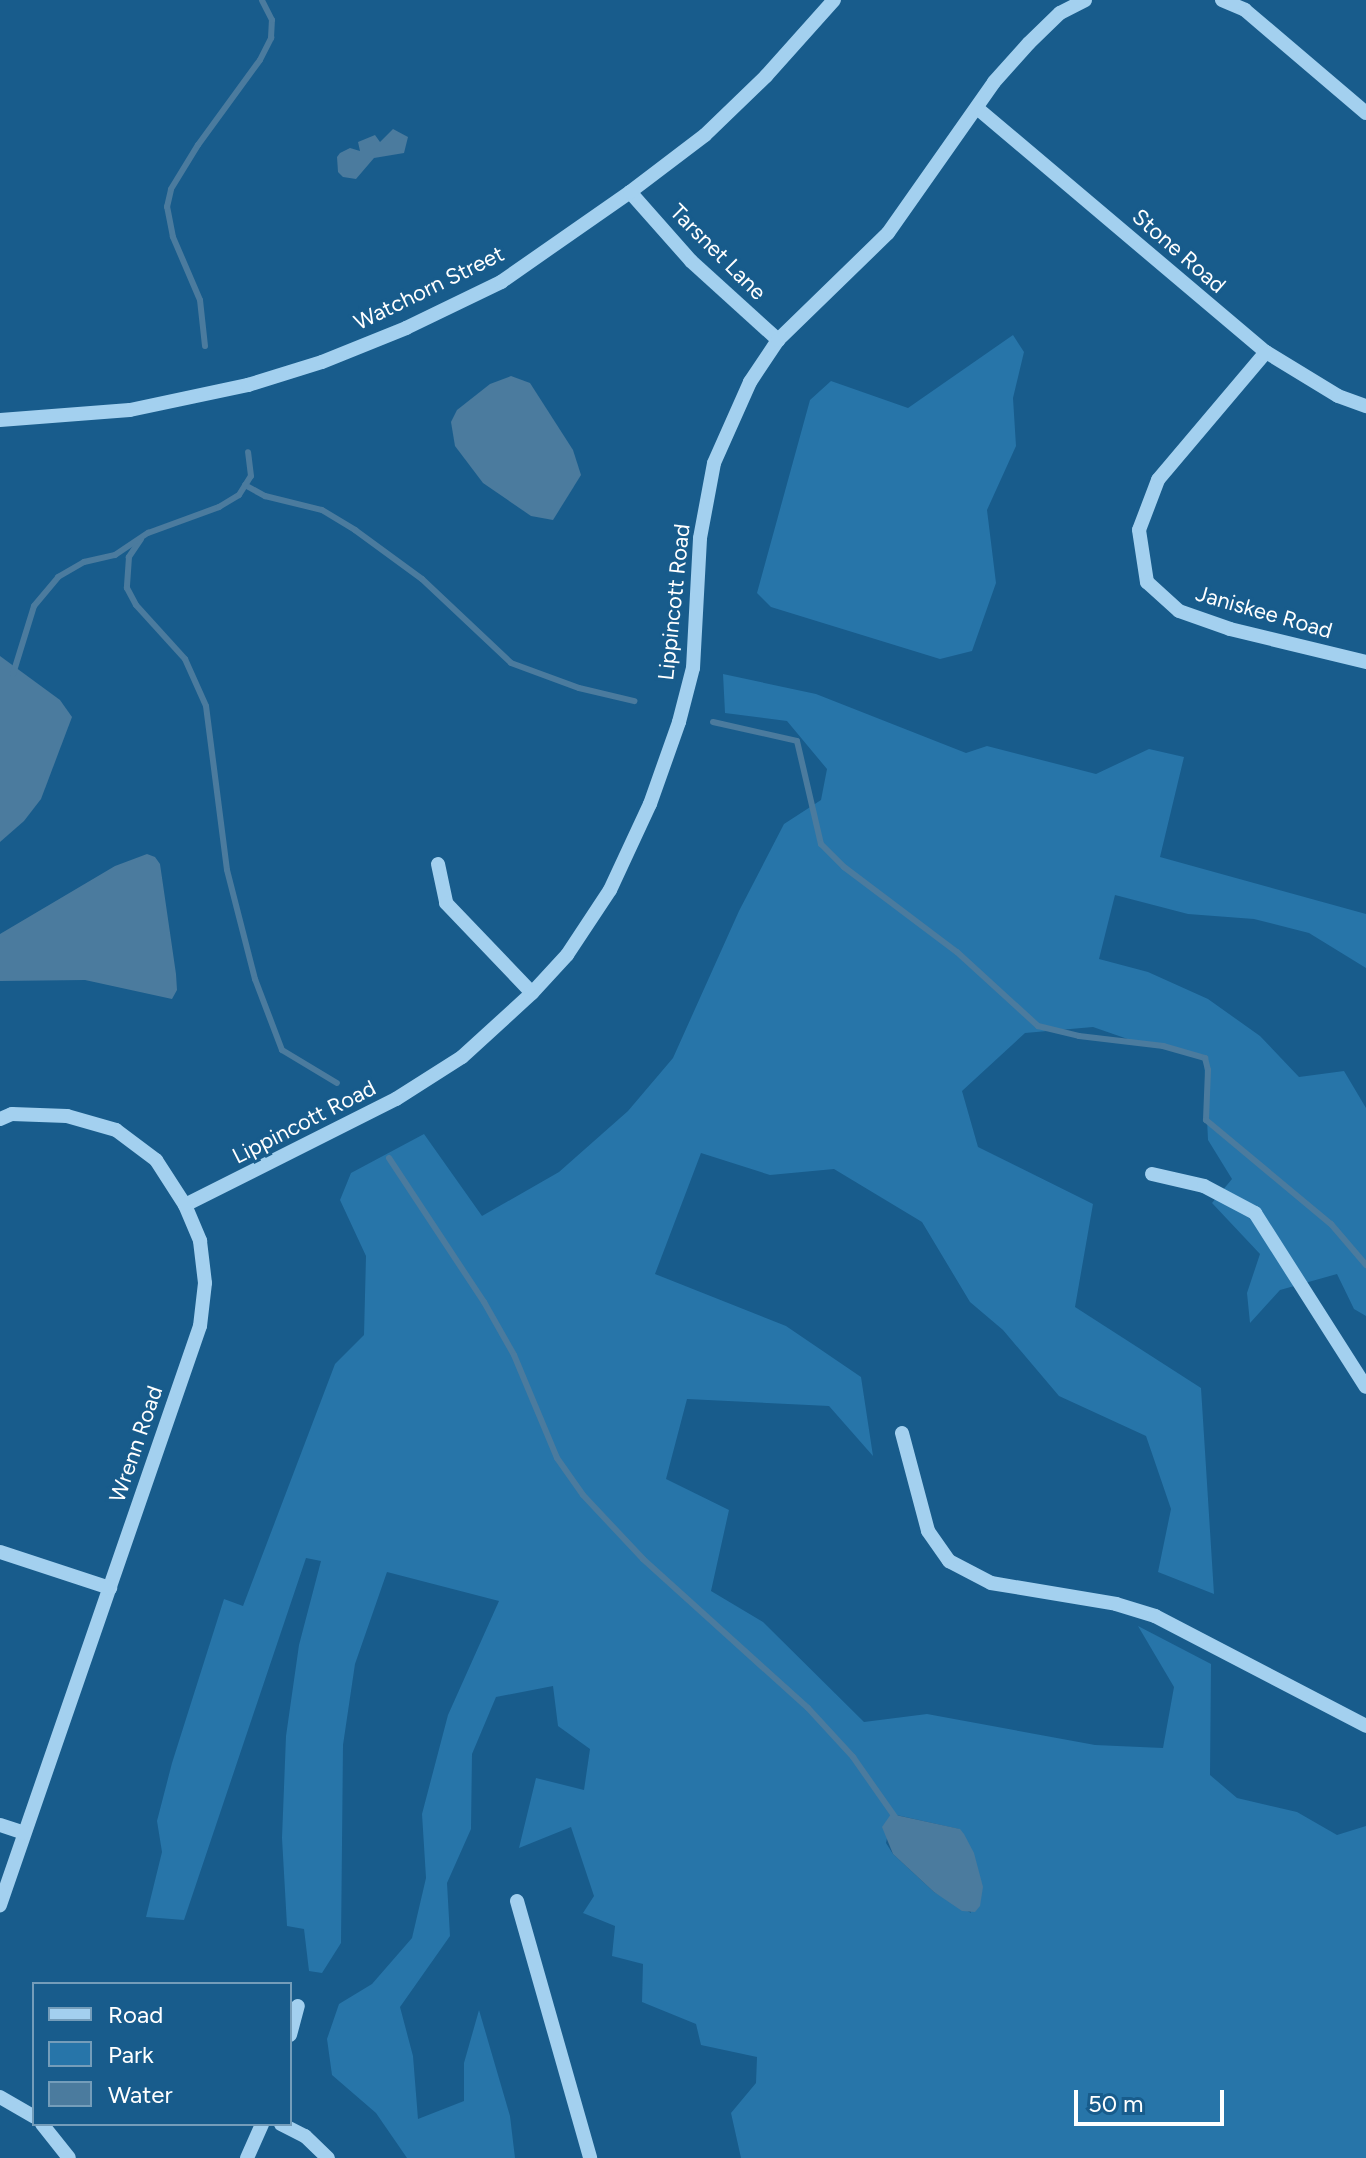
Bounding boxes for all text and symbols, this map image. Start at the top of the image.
street label: Tarsnet Lane [665,199,771,305]
street label: Stone Road [1127,203,1231,299]
street label: Watchorn Street [350,240,508,336]
street label: Lippincott Road [653,522,695,682]
street label: Janiskee Road [1193,580,1335,644]
street label: Lippincott Road [228,1075,380,1169]
street label: Wrenn Road [104,1382,168,1506]
legend [32,1982,292,2126]
text: Road [108,2000,163,2029]
text: Park [108,2040,154,2069]
scale bar [1078,2074,1228,2124]
text: Water [108,2080,173,2109]
text: 50 m [1088,2089,1144,2118]

